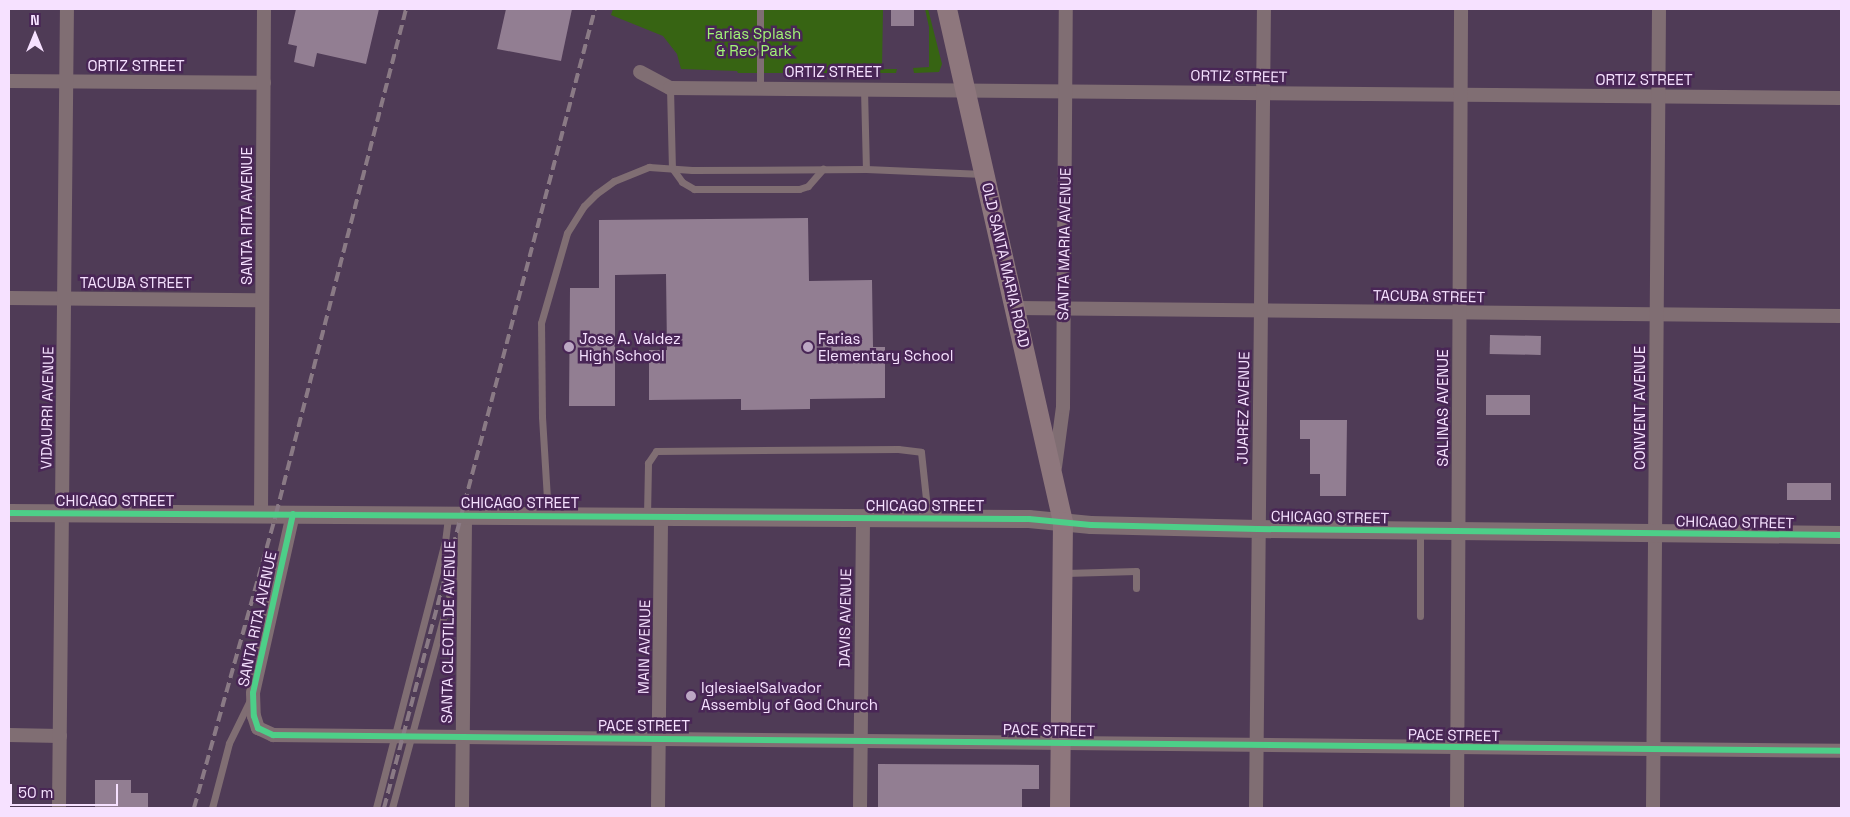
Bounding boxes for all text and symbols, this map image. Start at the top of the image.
north arrow [10,10,60,60]
text: N [30,11,40,29]
park label: Farias Splash & Rec Park [707,24,801,59]
street label: ORTIZ STREET [87,57,185,75]
street label: ORTIZ STREET [784,63,882,81]
street label: ORTIZ STREET [1190,66,1288,86]
street label: ORTIZ STREET [1595,71,1693,89]
street label: SANTA RITA AVENUE [238,147,256,285]
street label: SANTA MARIA AVENUE [1054,167,1074,321]
street label: OLD SANTA MARIA ROAD [978,181,1034,349]
street label: TACUBA STREET [80,274,192,292]
street label: TACUBA STREET [1373,286,1485,306]
place label: Jose A. Valdez High School [579,329,682,364]
place label: Farias Elementary School [818,329,954,364]
marker: Jose A. Valdez High School [563,341,575,353]
marker: Farias Elementary School [802,341,814,353]
street label: VIDAURRI AVENUE [37,346,57,470]
street label: CONVENT AVENUE [1631,346,1649,470]
street label: SALINAS AVENUE [1434,349,1452,467]
street label: JUAREZ AVENUE [1233,351,1253,465]
street label: CHICAGO STREET [56,492,174,510]
street label: CHICAGO STREET [461,494,579,512]
street label: CHICAGO STREET [866,497,984,515]
street label: CHICAGO STREET [1271,507,1389,527]
street label: CHICAGO STREET [1676,512,1794,532]
street label: SANTA CLEOTILDE AVENUE [437,540,459,724]
street label: SANTA RITA AVENUE [234,549,280,689]
street label: DAVIS AVENUE [835,568,855,668]
street label: MAIN AVENUE [634,600,654,694]
place label: IglesiaelSalvador Assembly of God Church [701,678,878,713]
marker: IglesiaelSalvador Assembly of God Church [685,690,697,702]
street label: PACE STREET [598,717,690,735]
street label: PACE STREET [1003,720,1095,740]
street label: PACE STREET [1408,725,1500,745]
scale bar [12,774,120,806]
text: 50 m [18,783,53,802]

